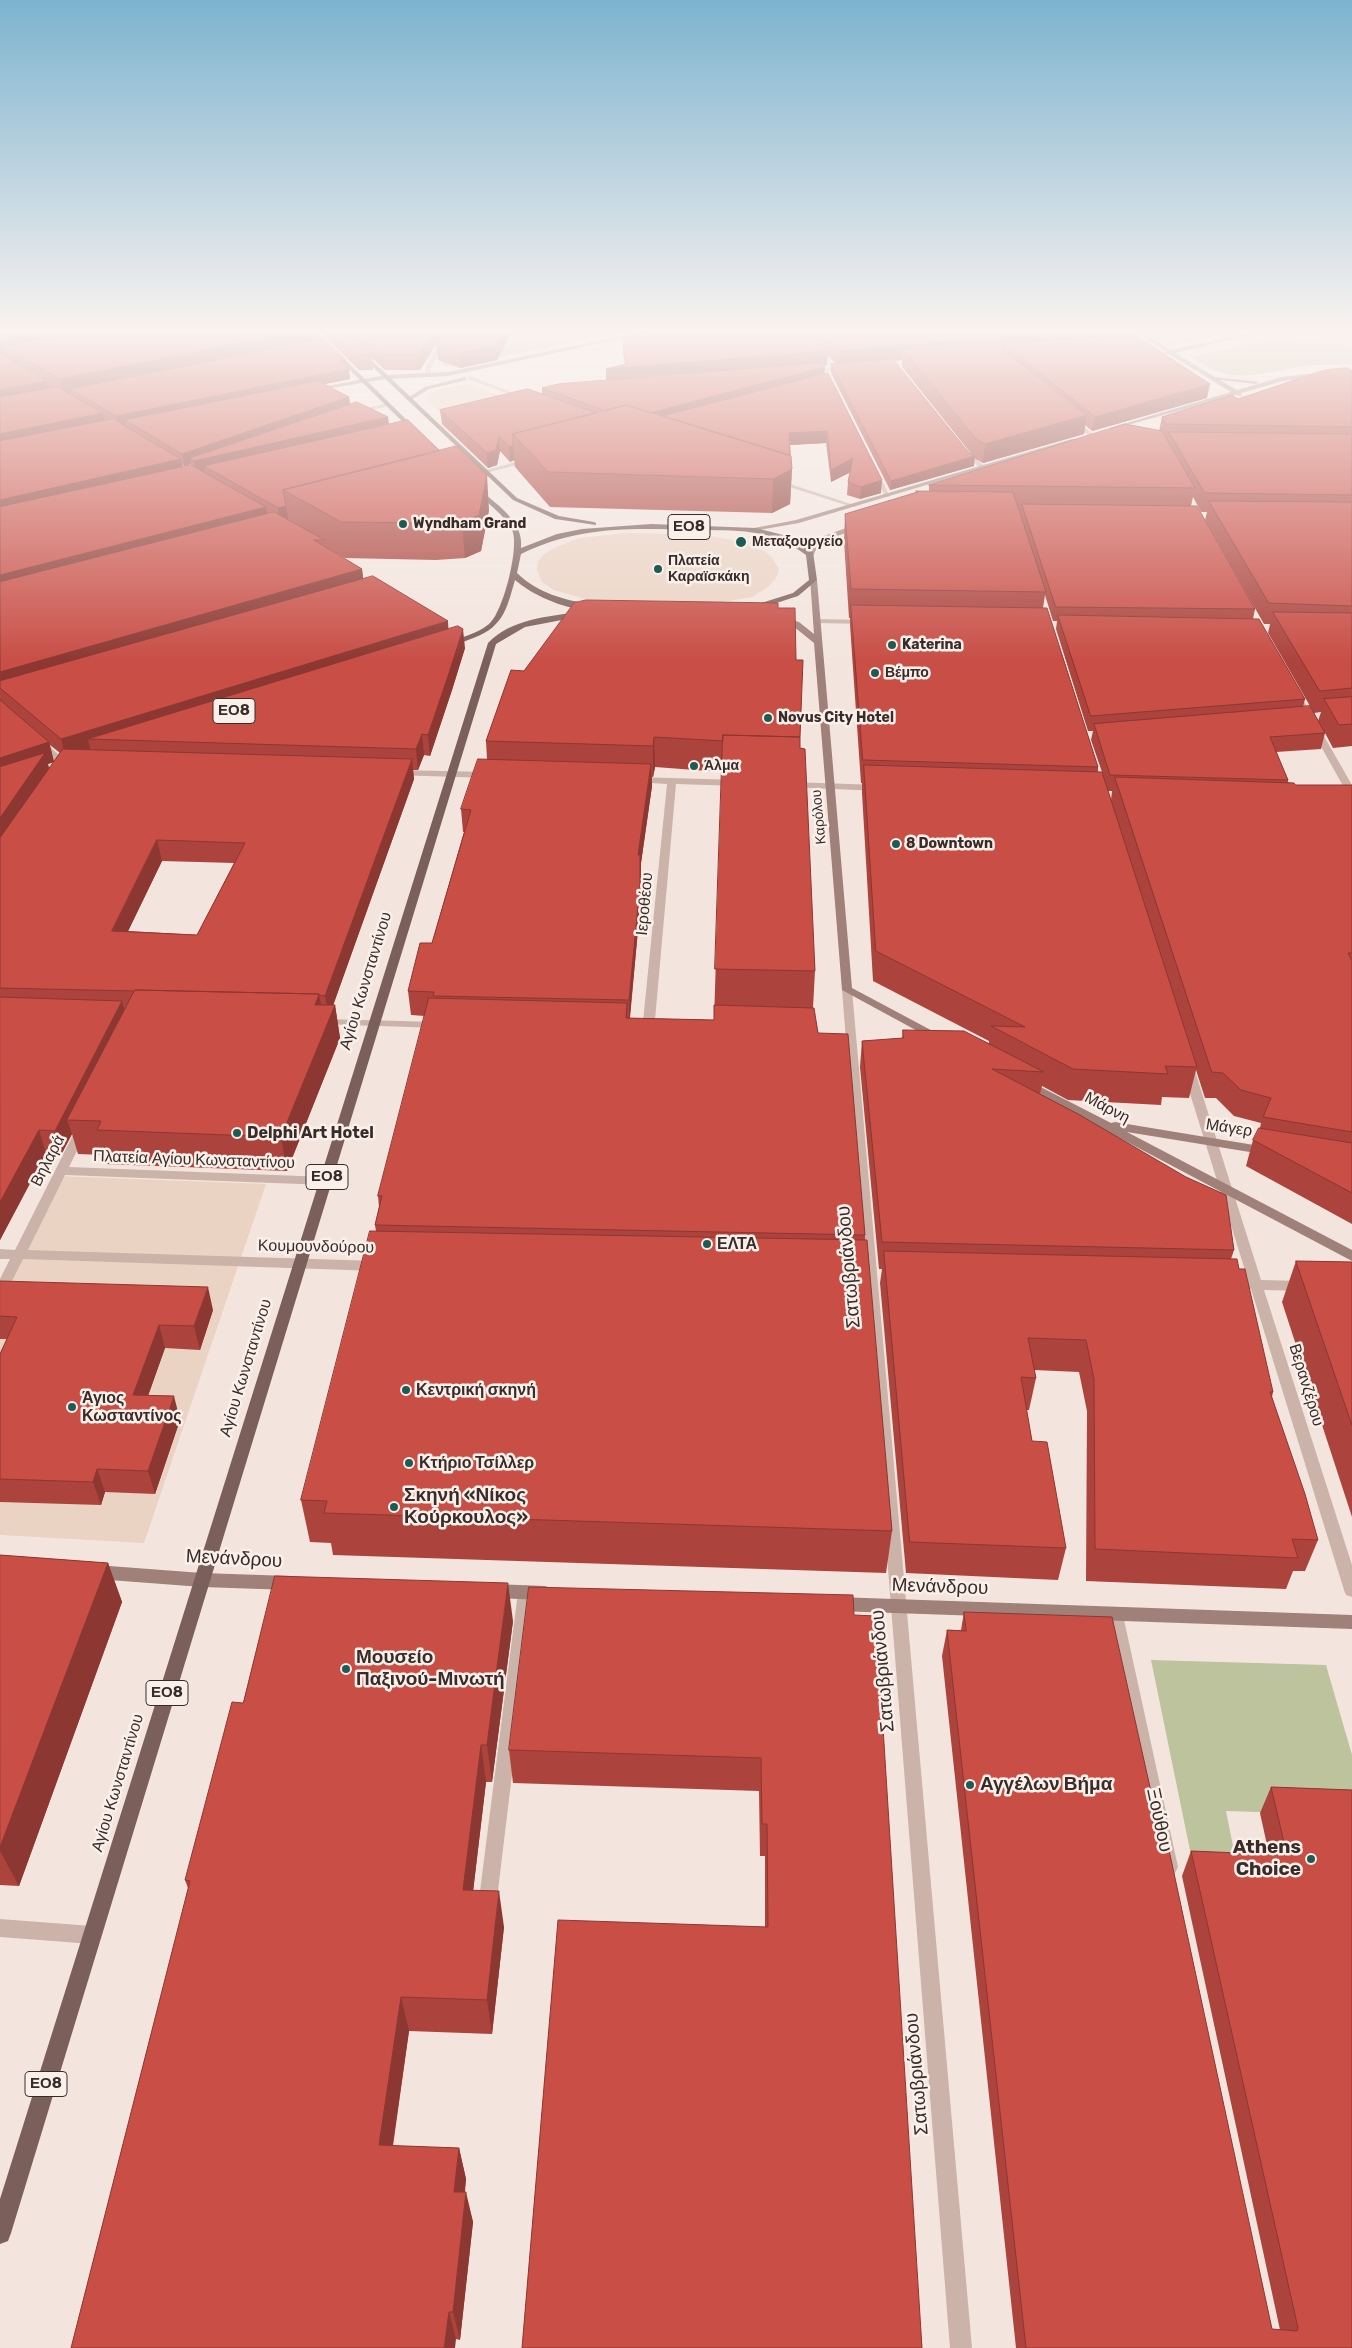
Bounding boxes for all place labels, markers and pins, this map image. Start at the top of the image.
place label: Wyndham Grand [413,516,526,532]
marker: Wyndham Grand [397,518,409,530]
place label: Μεταξουργείο [752,534,843,550]
marker: Μεταξουργείο [734,535,748,549]
place label: Πλατεία Καραϊσκάκη [668,553,749,586]
marker: Πλατεία Καραϊσκάκη [652,563,664,575]
place label: Katerina [902,637,962,653]
marker: Katerina [886,639,898,651]
place label: Βέμπο [885,665,929,681]
marker: Βέμπο [869,667,881,679]
place label: Novus City Hotel [778,710,894,726]
marker: Novus City Hotel [762,712,774,724]
place label: Άλμα [704,758,739,774]
marker: Άλμα [688,760,700,772]
place label: 8 Downtown [906,836,993,852]
marker: 8 Downtown [890,838,902,850]
place label: Delphi Art Hotel [247,1123,374,1143]
marker: Delphi Art Hotel [231,1127,243,1139]
place label: ΕΛΤΑ [717,1234,757,1254]
marker: ΕΛΤΑ [701,1238,713,1250]
place label: Κεντρική σκηνή [416,1380,536,1400]
marker: Κεντρική σκηνή [400,1384,412,1396]
place label: Άγιος Κωσταντίνος [82,1388,182,1426]
marker: Άγιος Κωσταντίνος [66,1401,78,1413]
place label: Κτήριο Τσίλλερ [419,1453,534,1473]
marker: Κτήριο Τσίλλερ [403,1457,415,1469]
place label: Σκηνή «Νίκος Κούρκουλος» [404,1485,528,1529]
marker: Σκηνή «Νίκος Κούρκουλος» [388,1501,400,1513]
place label: Μουσείο Παξινού-Μινωτή [356,1647,505,1691]
marker: Μουσείο Παξινού-Μινωτή [340,1663,352,1675]
place label: Αγγέλων Βήμα [980,1774,1112,1796]
marker: Αγγέλων Βήμα [964,1779,976,1791]
place label: Athens Choice [1233,1837,1301,1881]
marker: Athens Choice [1305,1853,1317,1865]

